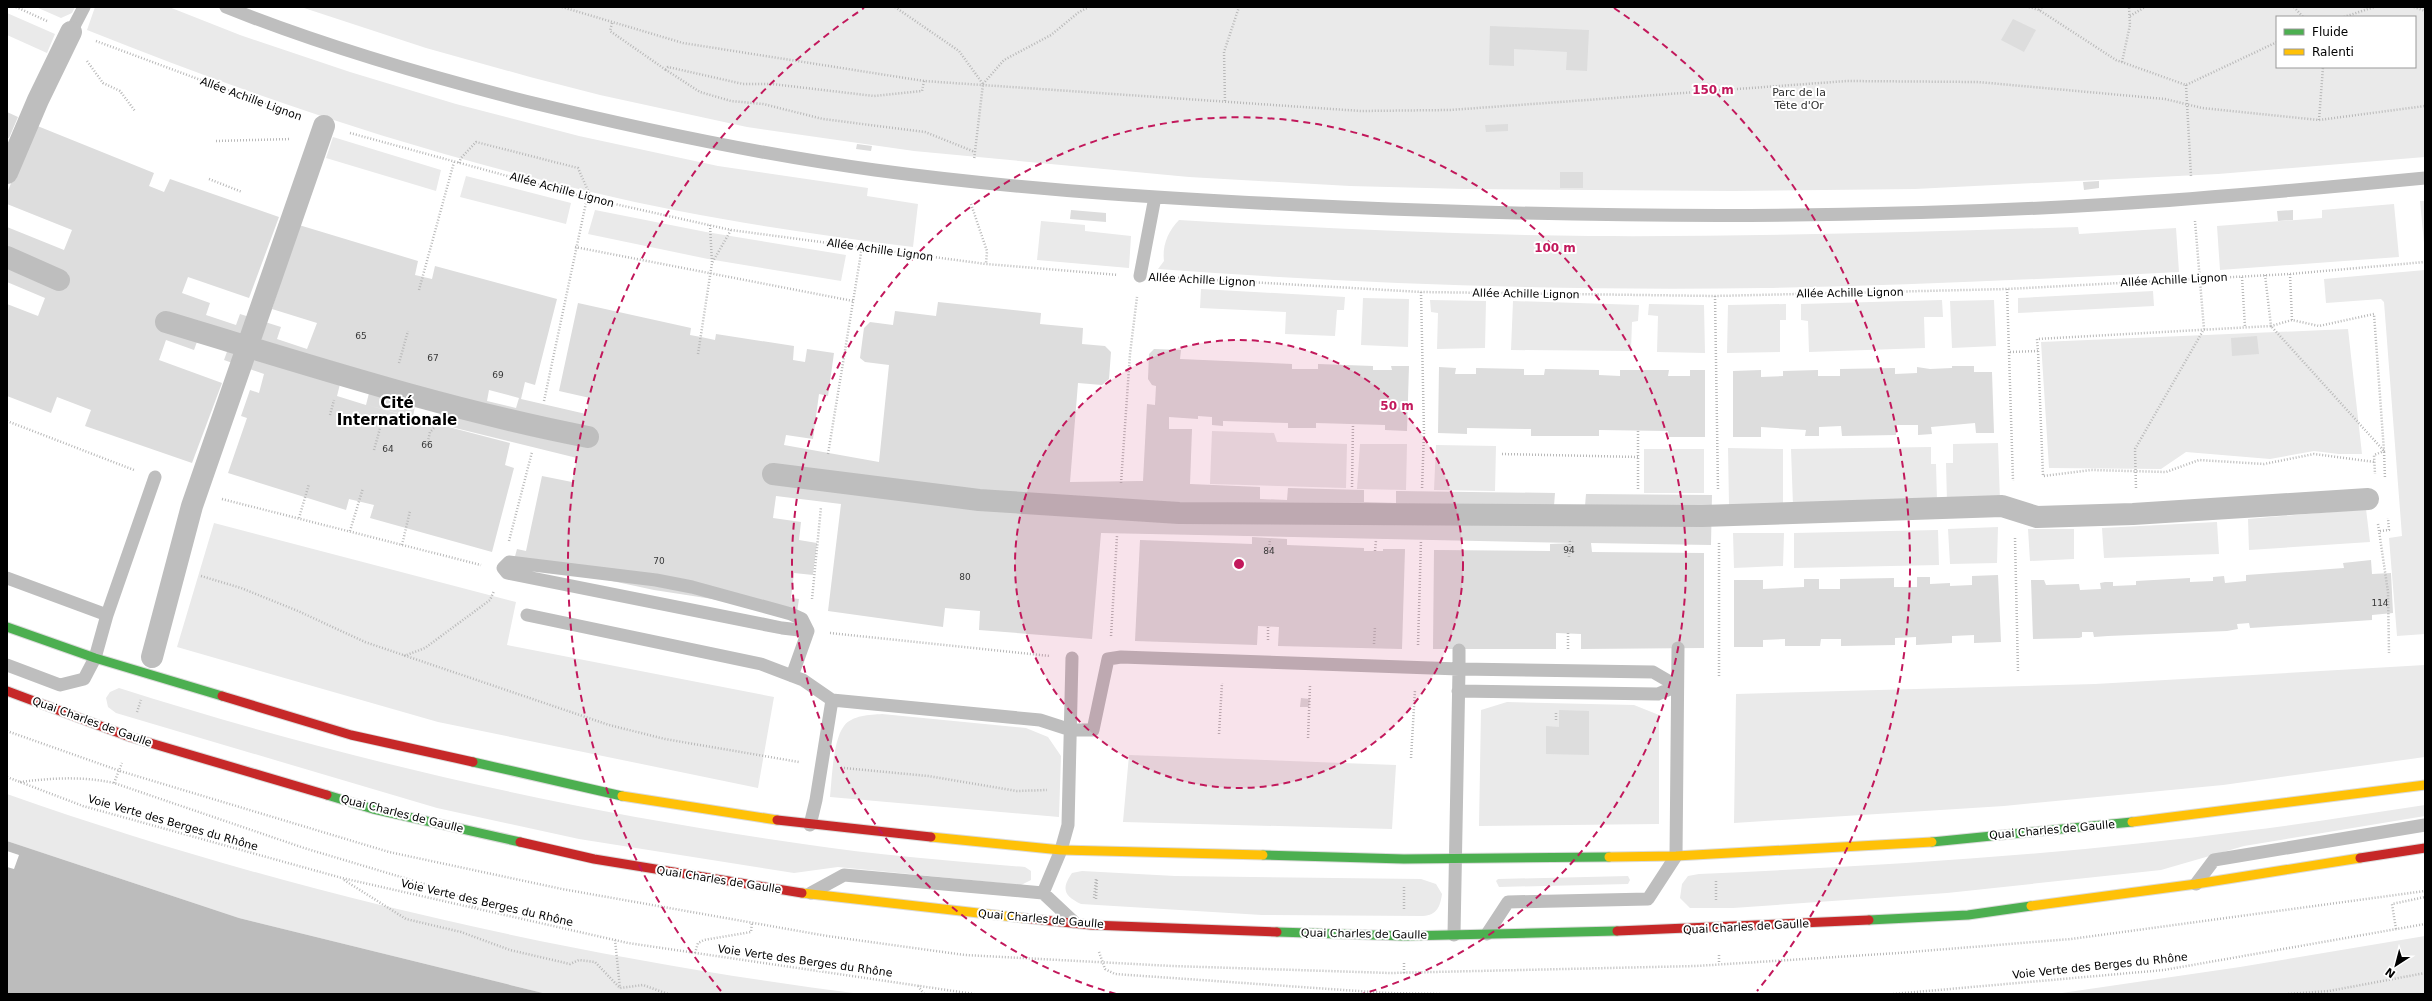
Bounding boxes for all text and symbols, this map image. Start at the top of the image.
legend [2276,16,2416,68]
text: Fluide [2312,25,2348,39]
text: Ralenti [2312,45,2354,59]
street label: Allée Achille Lignon [198,75,304,123]
text: 150 m [1692,83,1734,97]
park label: Parc de la Tête d'Or [1772,86,1826,112]
street label: Allée Achille Lignon [508,170,616,210]
street label: Allée Achille Lignon [826,236,934,264]
text: 100 m [1534,241,1576,255]
street label: Allée Achille Lignon [1148,271,1256,289]
street label: Allée Achille Lignon [2120,271,2228,289]
street label: Allée Achille Lignon [1796,286,1904,300]
street label: Allée Achille Lignon [1472,287,1580,301]
house number: 65 [355,331,367,341]
house number: 67 [427,353,439,363]
house number: 69 [492,370,504,380]
district label: Cité Internationale [337,394,457,429]
text: 50 m [1380,399,1414,413]
house number: 66 [421,440,433,450]
house number: 64 [382,444,394,454]
house number: 94 [1563,545,1575,555]
house number: 84 [1263,546,1275,556]
house number: 70 [653,556,665,566]
centre of rings [1232,557,1246,571]
house number: 80 [959,572,971,582]
house number: 114 [2371,598,2389,608]
street label: Quai Charles de Gaulle [30,694,154,750]
street label: Voie Verte des Berges du Rhône [86,792,260,854]
street label: Quai Charles de Gaulle [339,792,465,836]
street label: Quai Charles de Gaulle [1989,818,2116,842]
street label: Quai Charles de Gaulle [656,864,783,896]
street label: Voie Verte des Berges du Rhône [400,877,575,929]
street label: Quai Charles de Gaulle [978,907,1105,931]
street label: Quai Charles de Gaulle [1683,917,1810,937]
street label: Quai Charles de Gaulle [1301,926,1427,942]
street label: Voie Verte des Berges du Rhône [717,942,893,980]
north arrow [2376,945,2416,985]
street label: Voie Verte des Berges du Rhône [2012,950,2189,982]
text: N [2383,965,2398,981]

